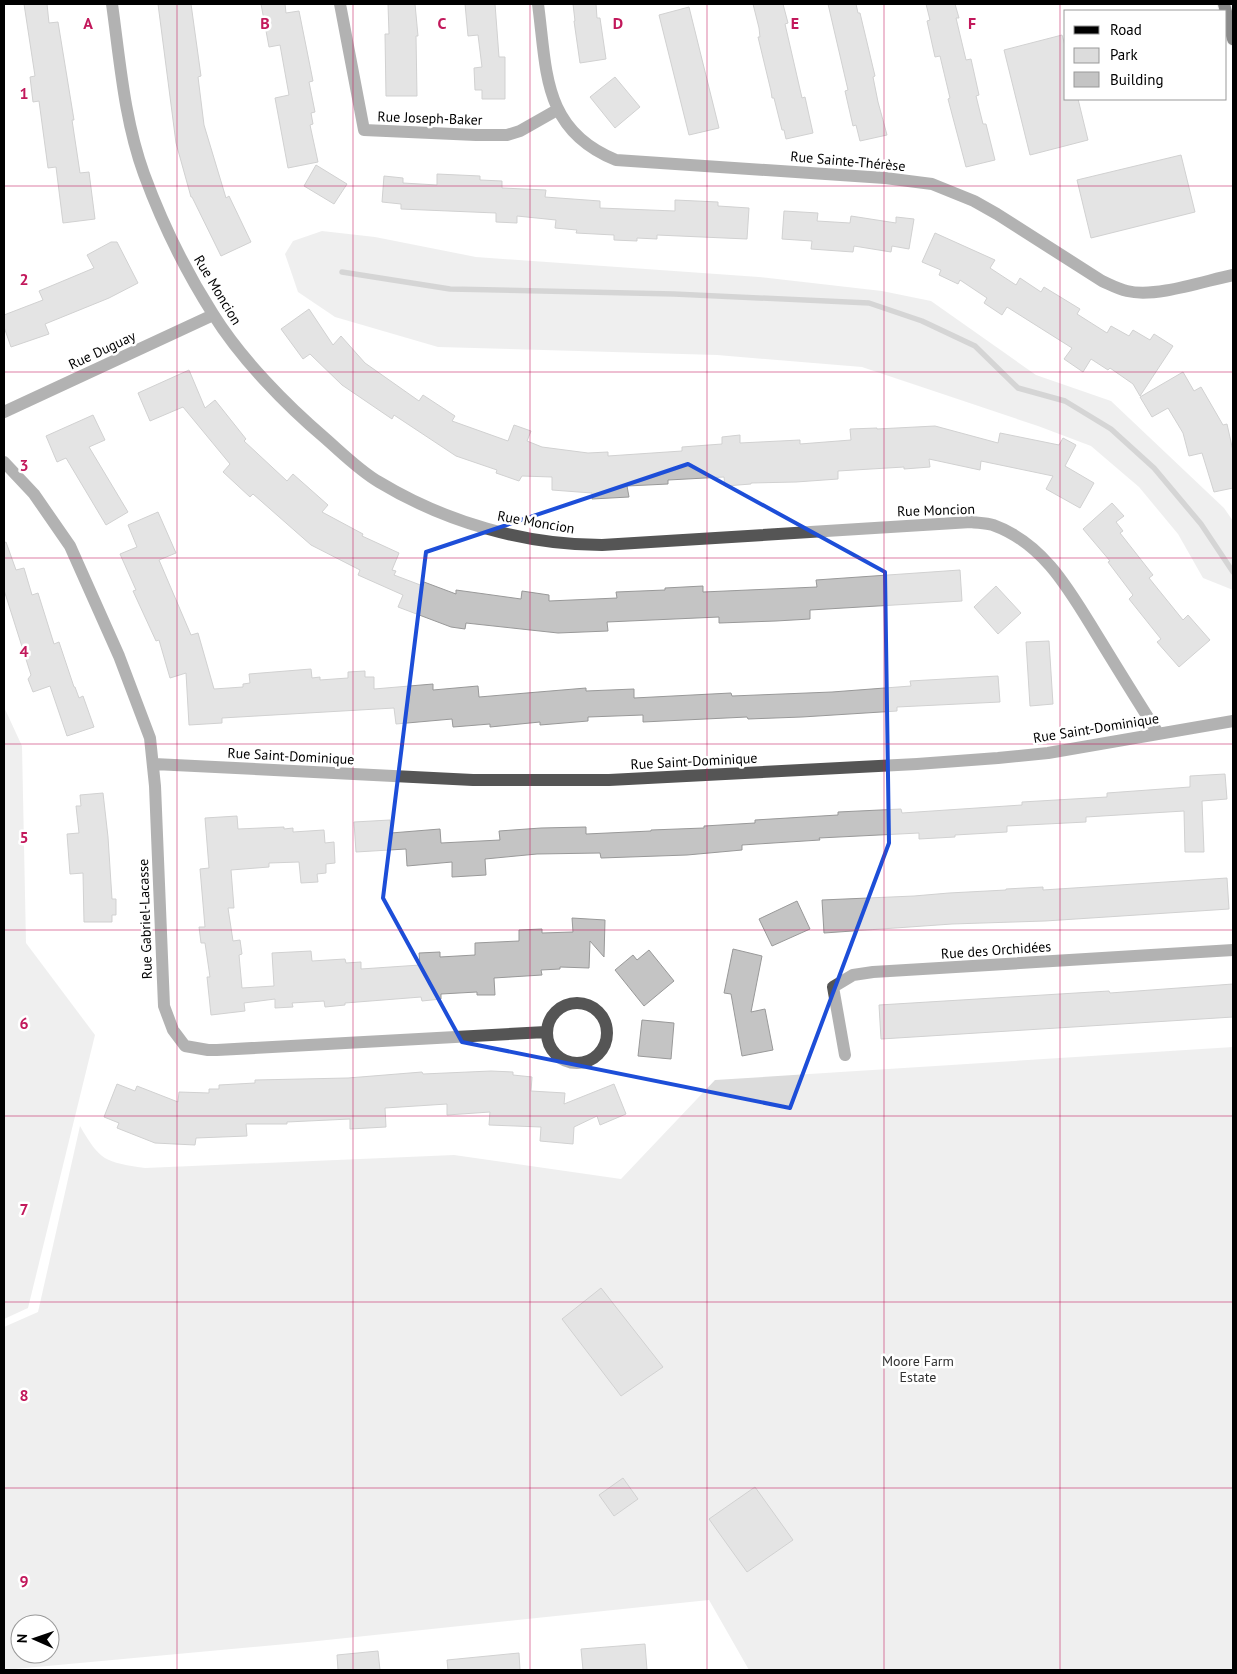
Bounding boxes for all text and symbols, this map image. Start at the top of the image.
legend [1064,10,1227,100]
text: A [83,13,93,33]
text: B [260,13,270,33]
text: C [438,13,447,33]
text: D [613,13,623,33]
text: E [791,13,799,33]
text: F [968,13,976,33]
text: Road [1110,20,1142,39]
text: Park [1110,45,1138,64]
text: Building [1110,70,1164,89]
text: 1 [19,83,29,103]
street label: Rue Joseph-Baker [377,107,483,129]
street label: Rue Sainte-Thérèse [790,147,906,175]
street label: Rue Moncion [190,252,246,328]
text: 2 [19,269,29,289]
street label: Rue Duguay [66,326,139,373]
text: 3 [19,455,29,475]
street label: Rue Moncion [897,500,975,520]
street label: Rue Moncion [496,506,576,538]
text: 4 [19,641,29,661]
street label: Rue Saint-Dominique [1032,709,1160,747]
street label: Rue Saint-Dominique [227,744,355,768]
street label: Rue Saint-Dominique [630,749,758,773]
text: 5 [19,827,29,847]
street label: Rue Gabriel-Lacasse [134,858,156,980]
street label: Rue des Orchidées [940,937,1052,963]
text: 6 [19,1013,29,1033]
text: 7 [19,1199,29,1219]
park label: Moore Farm Estate [882,1352,954,1386]
text: 8 [19,1385,29,1405]
text: 9 [19,1571,29,1591]
north arrow [10,1614,60,1664]
text: N [13,1634,31,1643]

